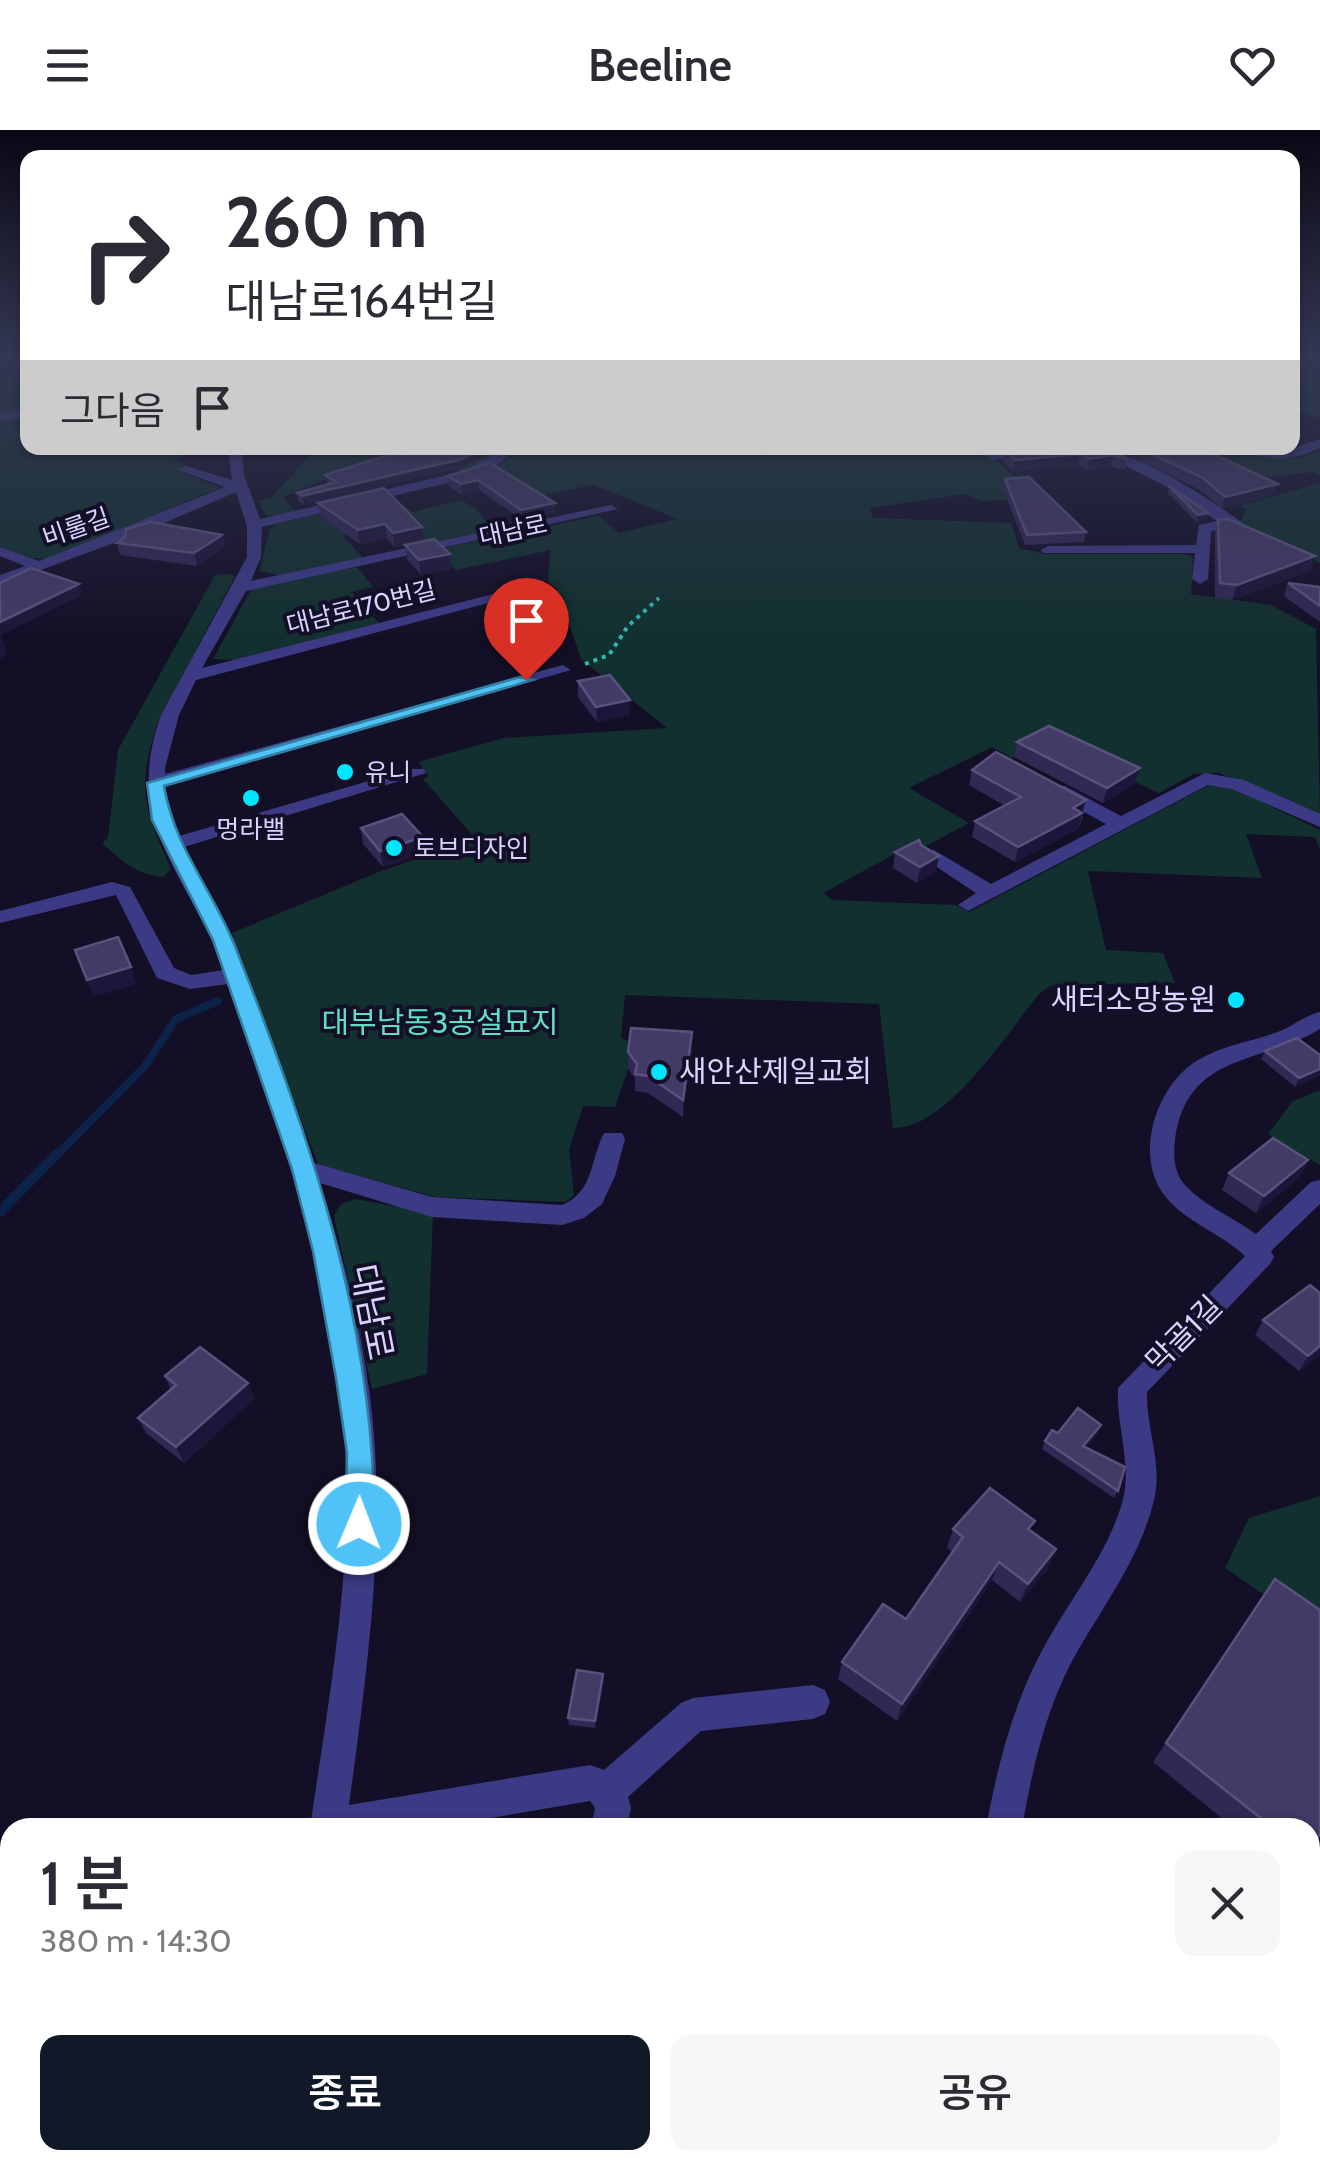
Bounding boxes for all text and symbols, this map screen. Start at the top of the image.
icon: menu [40,38,95,93]
text: Beeline [588,38,732,92]
icon: heart [1225,38,1280,93]
text: 260 m [225,179,427,265]
icon: right [60,190,190,320]
text: 대남로164번길 [225,274,498,328]
icon: arrive [185,380,240,435]
text: 그다음 [60,387,165,434]
street label: 비룰길 [38,502,114,552]
street label: 대남로 [476,508,550,552]
street label: 대남로170번길 [283,574,439,640]
pin [484,578,569,681]
icon: arrive [499,593,554,648]
place label: 유니 [365,757,411,787]
marker: 유니 [334,761,356,783]
marker: 멍라밸 [240,787,262,809]
place label: 멍라밸 [216,814,286,844]
place label: 토브디자인 [414,833,529,863]
marker: 토브디자인 [383,837,405,859]
place label: 새터소망농원 [1050,981,1216,1018]
marker: 새터소망농원 [1225,989,1247,1011]
park label: 대부남동3공설묘지 [321,1004,559,1041]
place label: 새안산제일교회 [679,1053,872,1090]
marker: 새안산제일교회 [648,1061,670,1083]
street label: 대남로 [342,1260,403,1363]
street label: 막골1길 [1138,1288,1229,1379]
position arrow [307,1472,411,1576]
text: 1 분 [40,1847,130,1920]
button: close [1175,1851,1280,1956]
text: 380 m · 14:30 [40,1921,232,1960]
button: 종료 [40,2035,650,2150]
button: 공유 [670,2035,1280,2150]

